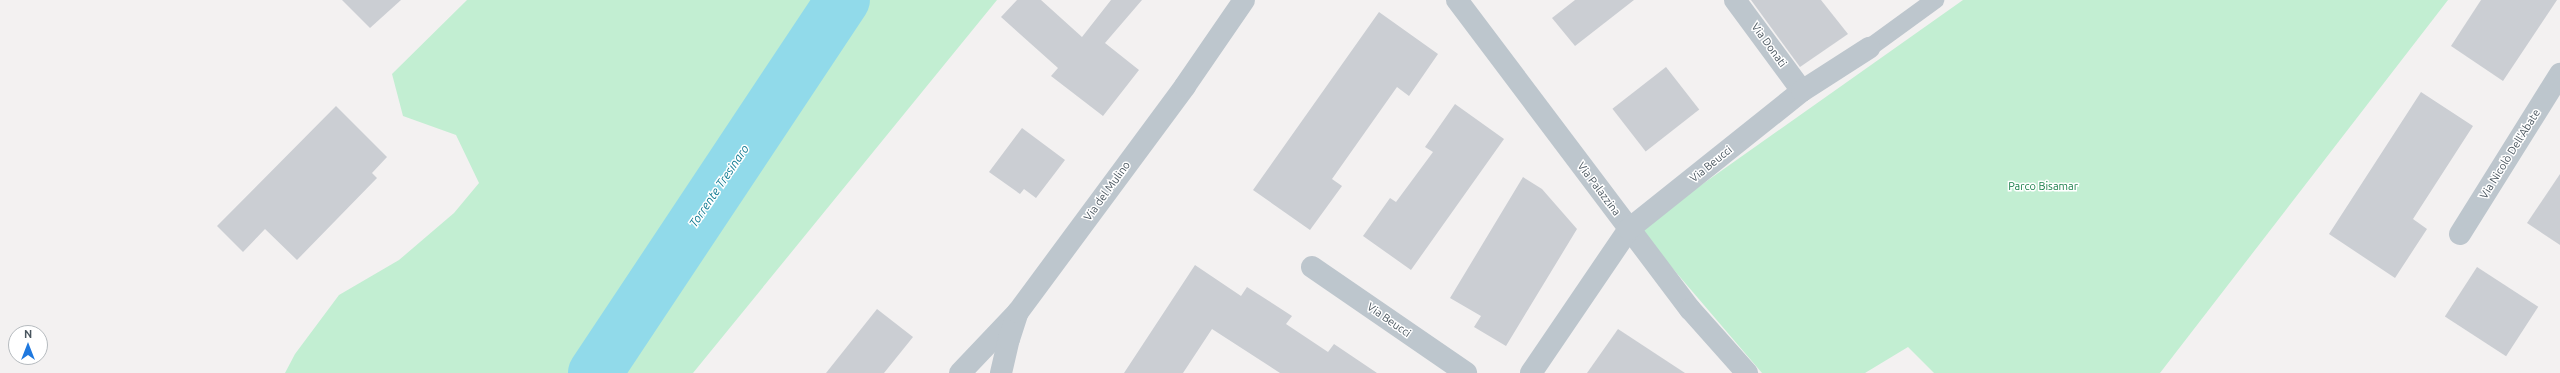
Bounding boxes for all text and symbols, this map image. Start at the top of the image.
street label: Via Donati [1749,20,1789,70]
street label: Via Nicolò Dell'Abate [2477,107,2543,201]
water label: Torrente Tresinaro [686,142,752,230]
street label: Via Beucci [1687,143,1735,185]
street label: Via del Mulino [1081,159,1133,223]
street label: Via Palazzina [1575,160,1623,218]
park label: Parco Bisamar [2008,179,2078,193]
street label: Via Beucci [1365,300,1413,340]
north arrow [8,325,48,365]
text: N [24,328,32,340]

